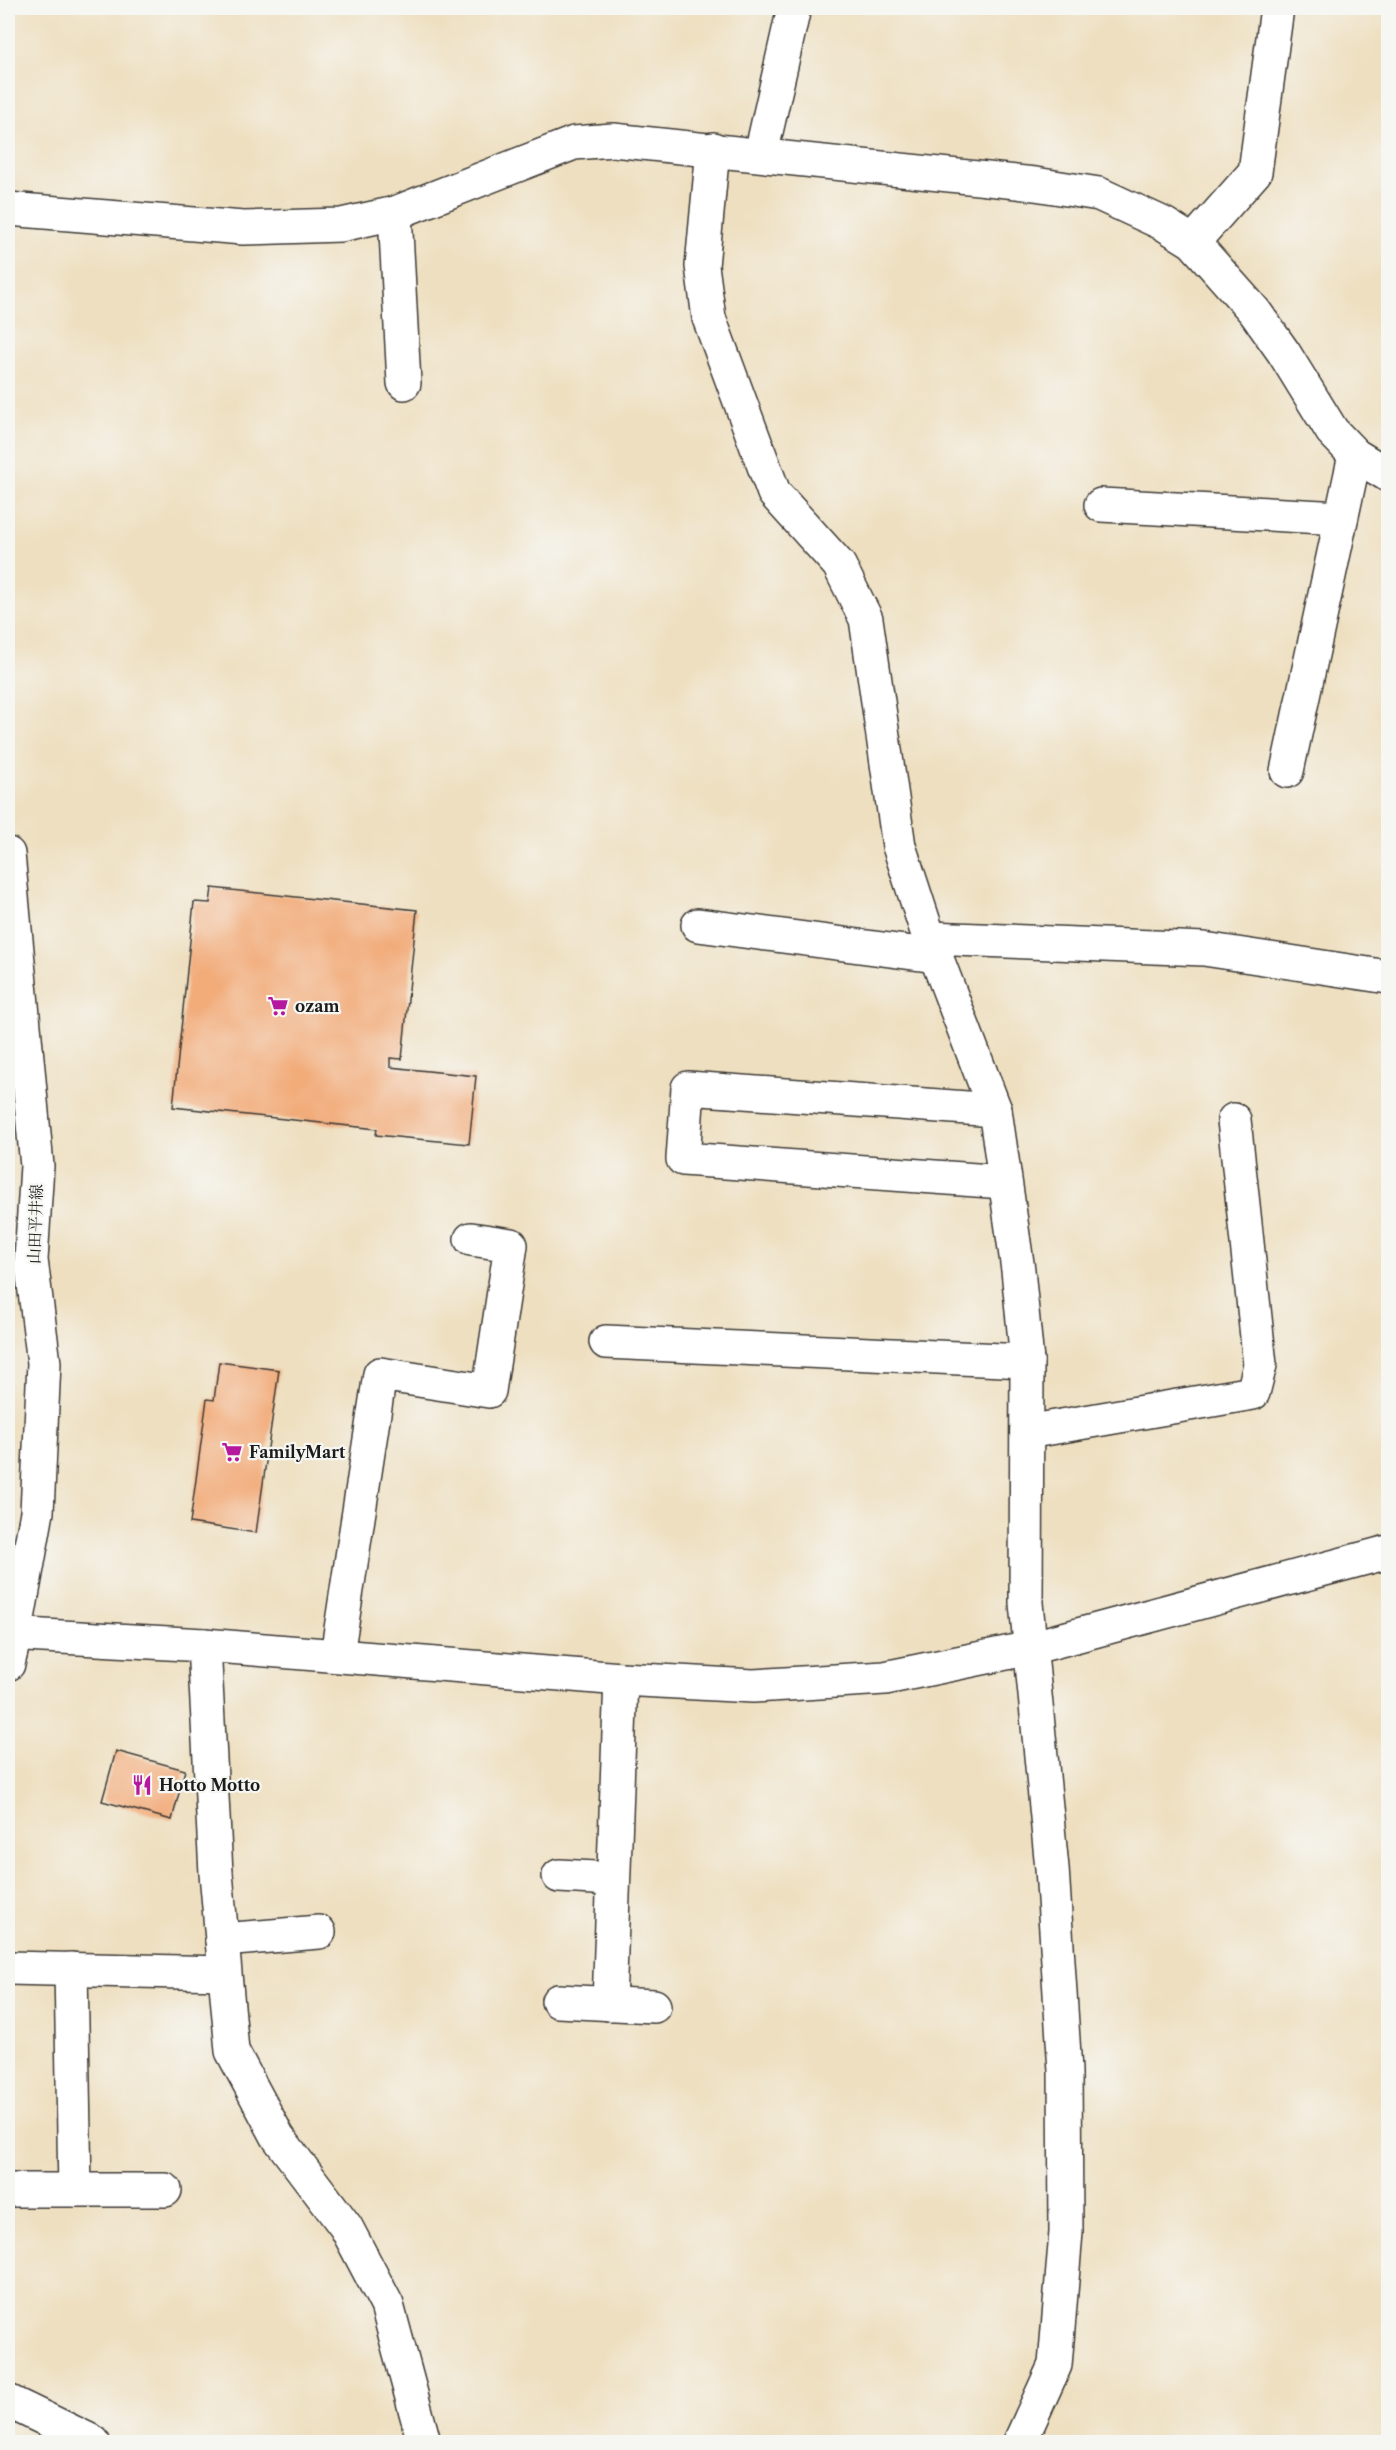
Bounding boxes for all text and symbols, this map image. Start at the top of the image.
supermarket icon: ozam [266,994,290,1018]
place label: ozam [295,996,339,1016]
street label: 山田平井線 [24,1184,46,1264]
supermarket icon: FamilyMart [220,1440,244,1464]
place label: FamilyMart [249,1442,346,1462]
restaurant icon: Hotto Motto [130,1773,154,1797]
place label: Hotto Motto [159,1775,260,1795]

